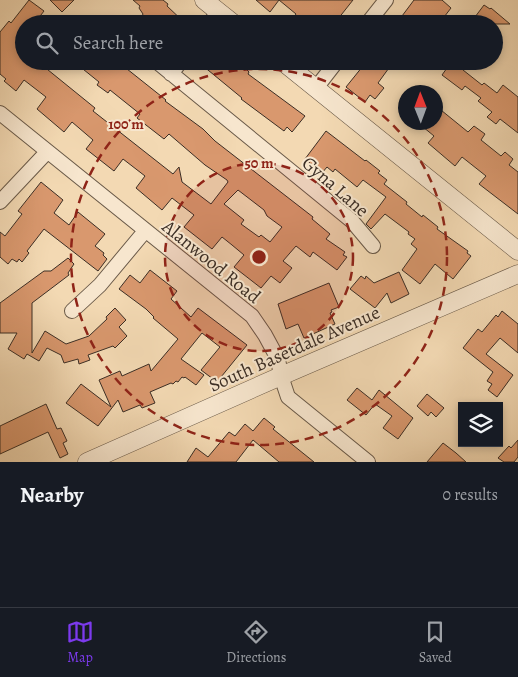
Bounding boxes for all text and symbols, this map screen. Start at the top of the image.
search box [15,15,503,70]
icon: search [33,29,61,57]
text: Search here [73,30,163,56]
north arrow [398,85,443,130]
text: 100 m [108,114,144,134]
street label: Gyna Lane [296,150,375,223]
text: 50 m [244,153,274,173]
street label: Alanwood Road [156,213,267,310]
centre of rings [250,248,268,266]
street label: South Basetdale Avenue [205,299,384,398]
map controls [458,402,503,447]
button: layers [458,402,503,447]
text: Nearby [20,481,83,509]
text: 0 results [442,484,498,506]
tab: Map [66,618,94,667]
tab: Directions [226,618,286,667]
tab: Saved [419,618,452,667]

